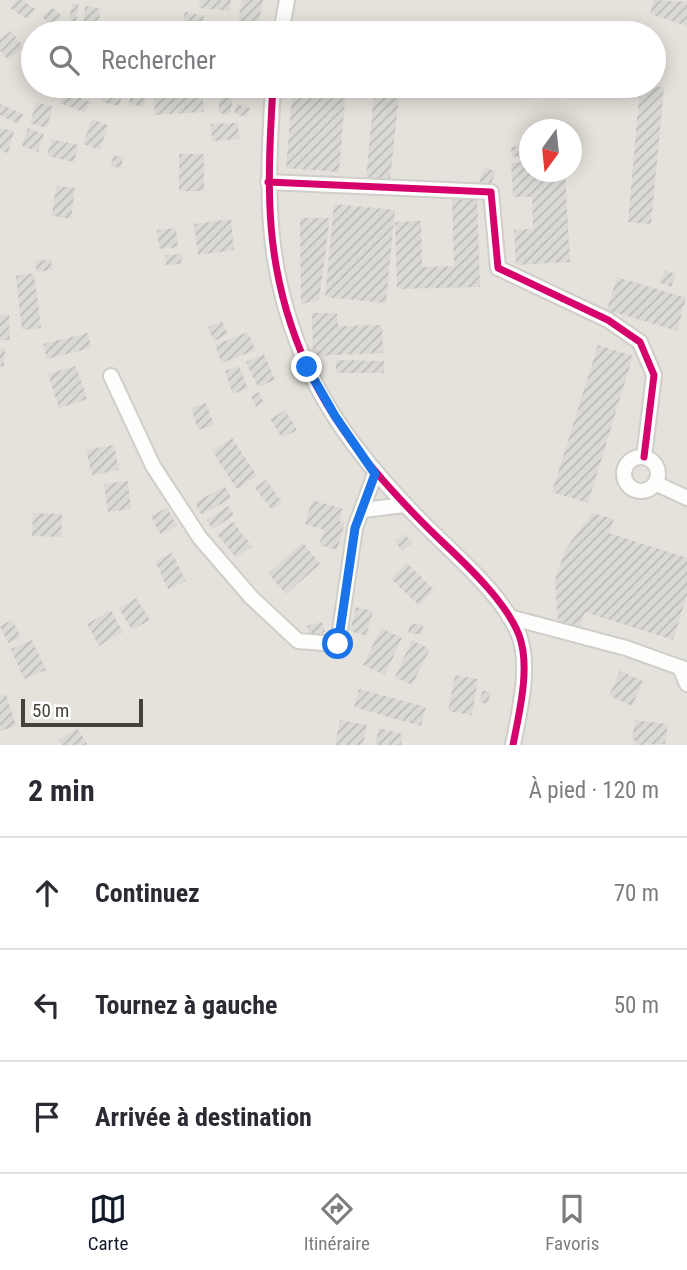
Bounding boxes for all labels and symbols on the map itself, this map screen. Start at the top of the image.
north arrow [519,119,582,182]
route end [291,351,322,382]
route start [322,628,353,659]
scale bar [21,696,144,728]

